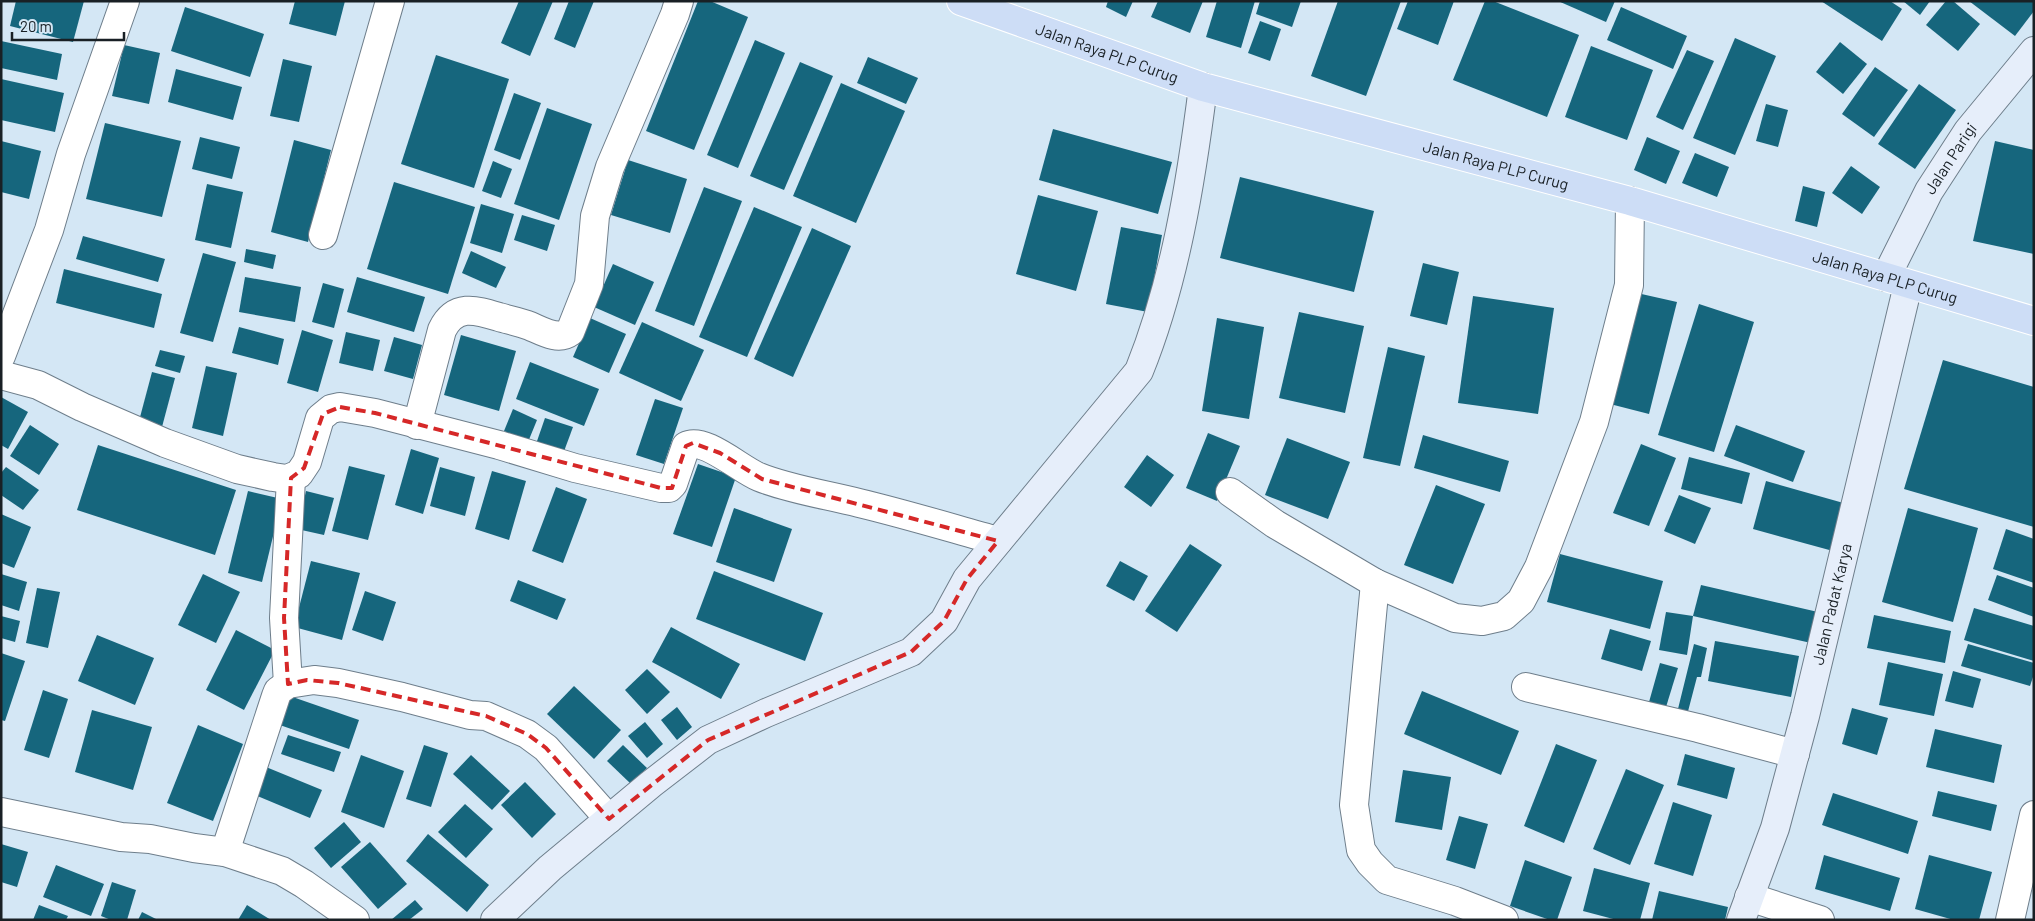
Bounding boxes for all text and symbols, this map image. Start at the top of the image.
scale bar [12,10,125,42]
text: 20 m [20,17,52,35]
street label: Jalan Raya PLP Curug [1033,18,1181,87]
street label: Jalan Parigi [1920,119,1980,197]
street label: Jalan Raya PLP Curug [1421,136,1571,193]
street label: Jalan Raya PLP Curug [1811,246,1960,307]
street label: Jalan Padat Karya [1808,541,1855,667]

